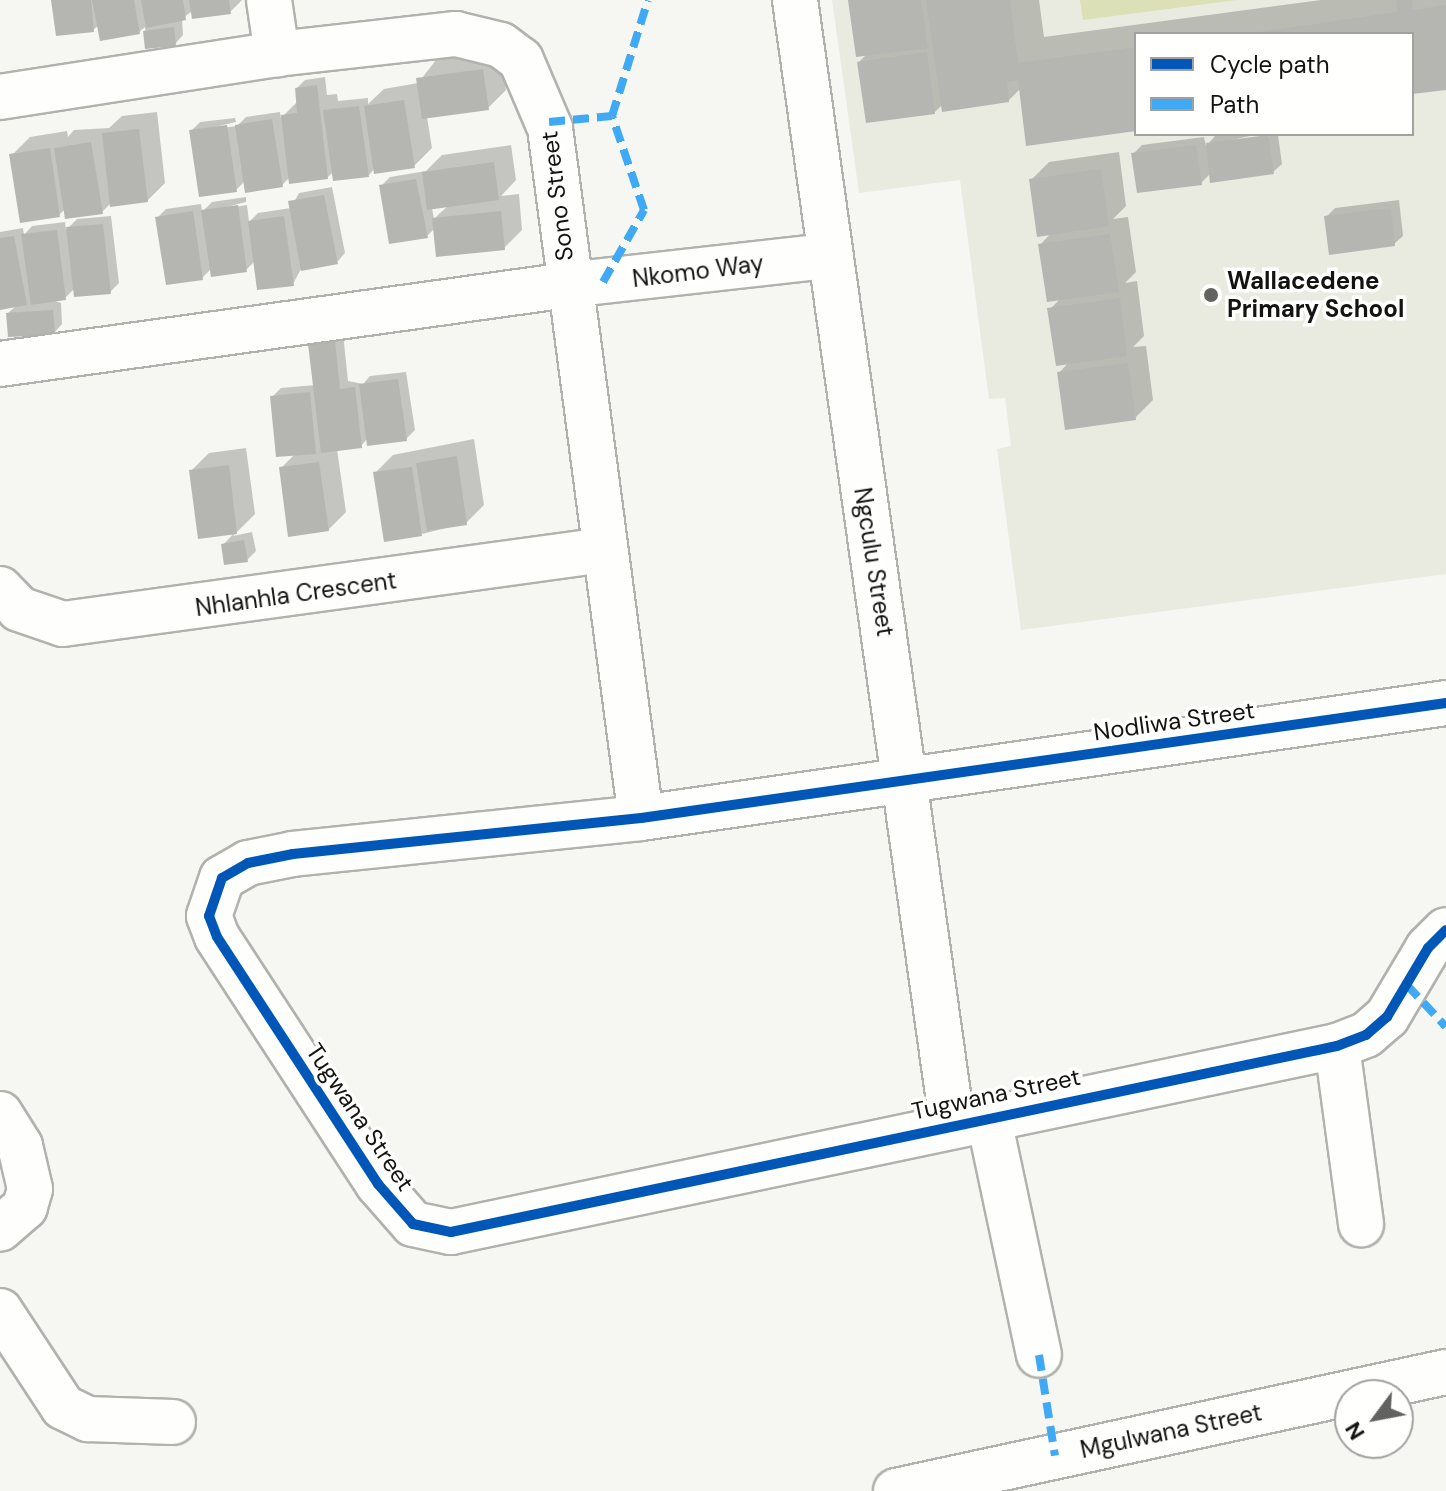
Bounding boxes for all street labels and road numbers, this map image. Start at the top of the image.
street label: Sono Street [535,129,579,263]
street label: Nkomo Way [631,249,765,293]
street label: Ngculu Street [848,485,900,639]
street label: Nhlanhla Crescent [193,566,399,622]
street label: Nodliwa Street [1092,695,1256,747]
street label: Tugwana Street [300,1038,420,1196]
street label: Tugwana Street [909,1062,1083,1126]
street label: Mgulwana Street [1078,1398,1264,1464]

